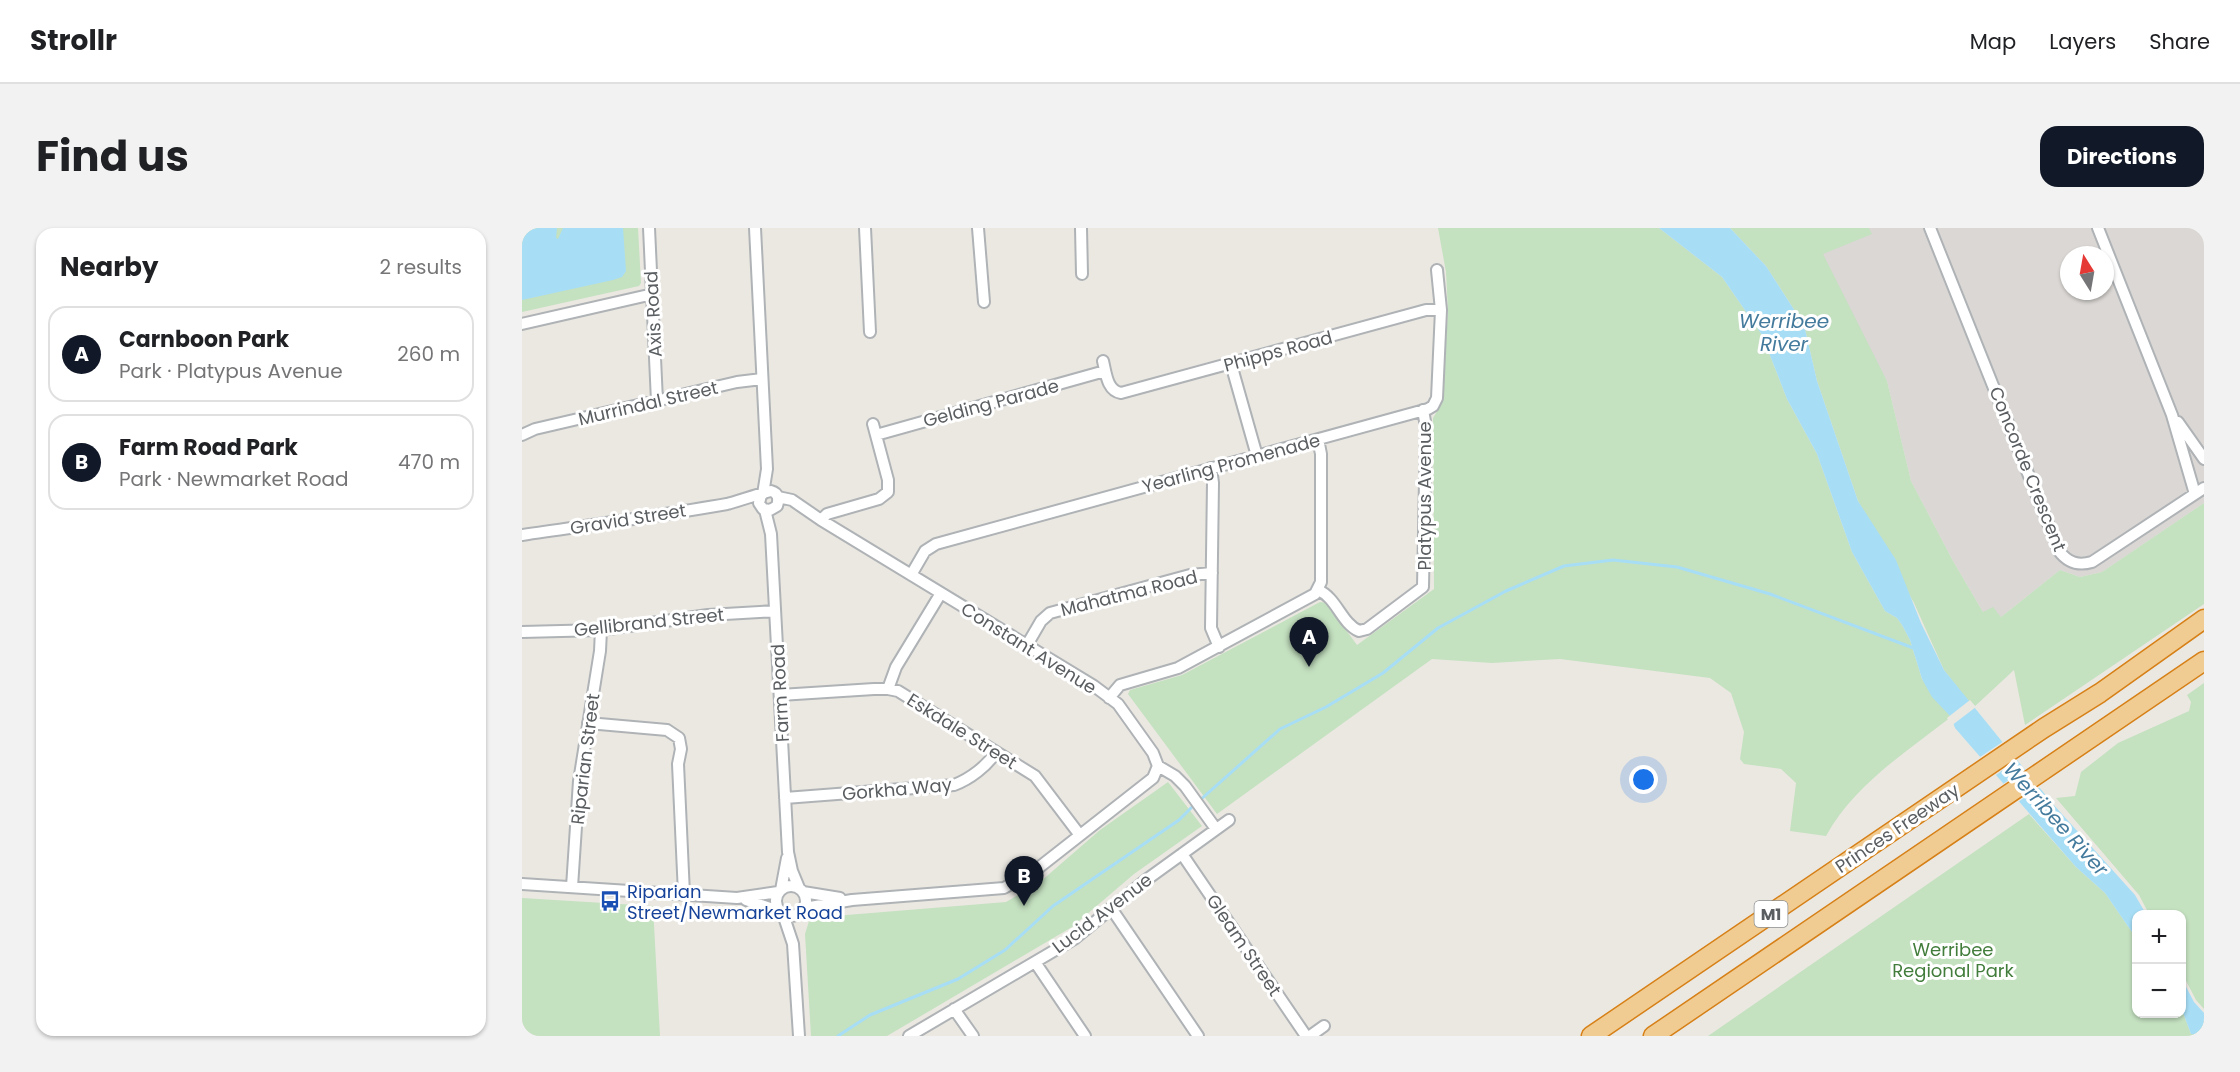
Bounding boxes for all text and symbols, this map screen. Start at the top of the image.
text: Strollr [30,21,117,60]
text: Map [1970,27,2016,56]
text: Layers [2049,27,2116,56]
text: Share [2149,27,2210,56]
button: Directions [2040,126,2204,187]
text: Find us [36,127,189,186]
north arrow [2060,246,2114,300]
text: Nearby [60,249,158,285]
text: 2 results [379,253,462,281]
street label: Axis Road [638,270,668,358]
water label: Werribee River [1739,307,1829,358]
text: Carnboon Park [119,324,289,355]
street label: Phipps Road [1221,324,1335,378]
text: A [74,340,89,368]
text: 260 m [397,340,460,368]
text: Park · Platypus Avenue [119,357,343,385]
street label: Gelding Parade [920,373,1062,433]
street label: Murrindal Street [576,375,720,431]
street label: Concorde Crescent [1984,383,2072,555]
street label: Platypus Avenue [1412,421,1437,571]
street label: Yearling Promenade [1139,427,1323,499]
text: Farm Road Park [119,432,298,463]
text: B [75,448,88,476]
text: 470 m [398,448,460,476]
text: Park · Newmarket Road [119,465,349,493]
street label: Gravid Street [568,497,688,541]
street label: Mahatma Road [1058,564,1200,622]
street label: Constant Avenue [956,596,1102,700]
street label: Gellibrand Street [573,602,725,642]
pin: A [1290,618,1328,667]
street label: Farm Road [765,643,795,743]
street label: Eskdale Street [902,687,1022,775]
street label: Riparian Street [565,692,605,826]
water label: Werribee River [1997,756,2115,882]
your location [1629,765,1658,794]
street label: Gorkha Way [841,772,953,806]
street label: Princes Freeway [1830,777,1964,879]
pin: B [1004,856,1044,906]
street label: Lucid Avenue [1047,867,1157,959]
place label: Riparian Street/Newmarket Road [627,879,843,925]
bus stop icon: Riparian Street/Newmarket Road [598,889,622,913]
street label: Gleam Street [1201,889,1287,1001]
road number: M1 [1754,901,1788,927]
map controls [2132,910,2186,1018]
button: + [2132,910,2186,964]
park label: Werribee Regional Park [1892,937,2015,983]
button: − [2132,964,2186,1018]

